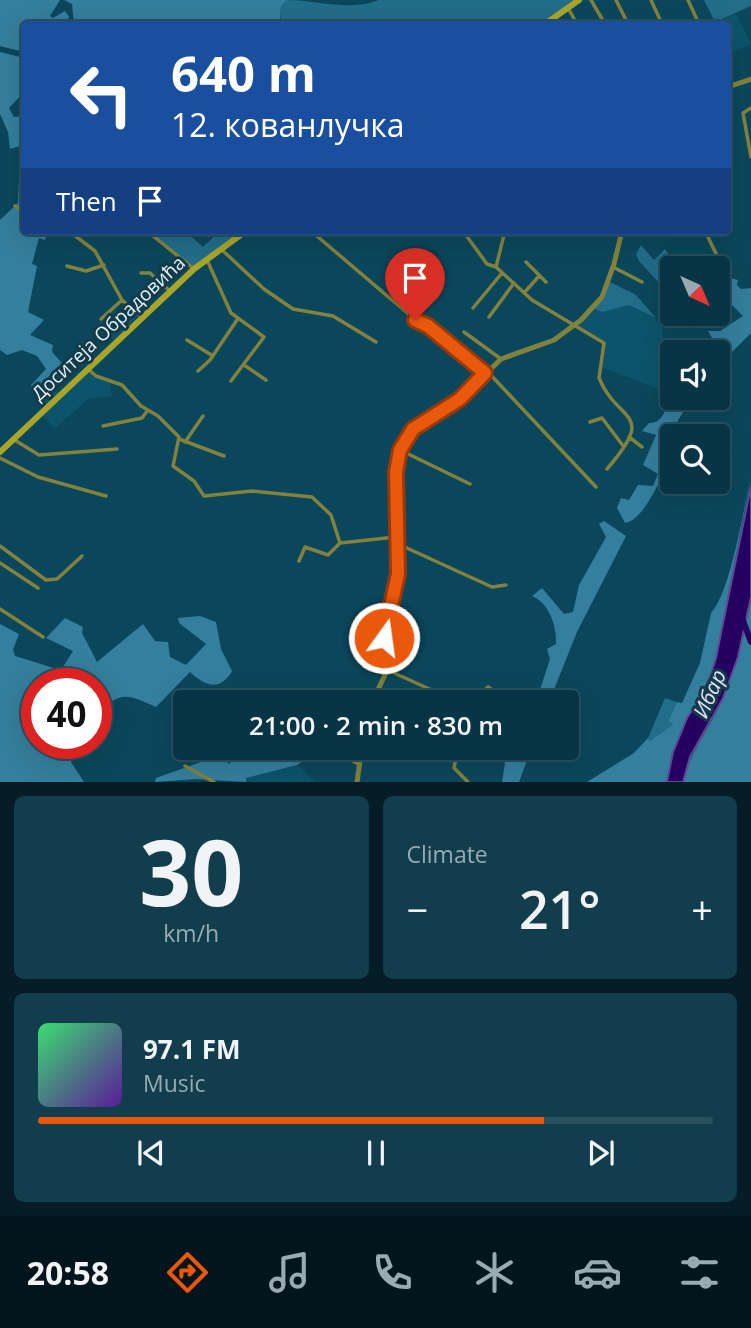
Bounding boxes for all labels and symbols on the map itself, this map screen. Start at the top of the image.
pin [385,248,445,320]
street label: Доситеја Обрадовића [26,250,190,406]
north arrow [660,256,730,326]
position arrow [347,601,421,675]
water label: Ибар [686,665,732,722]
speed limit sign: 40 [21,668,112,759]

